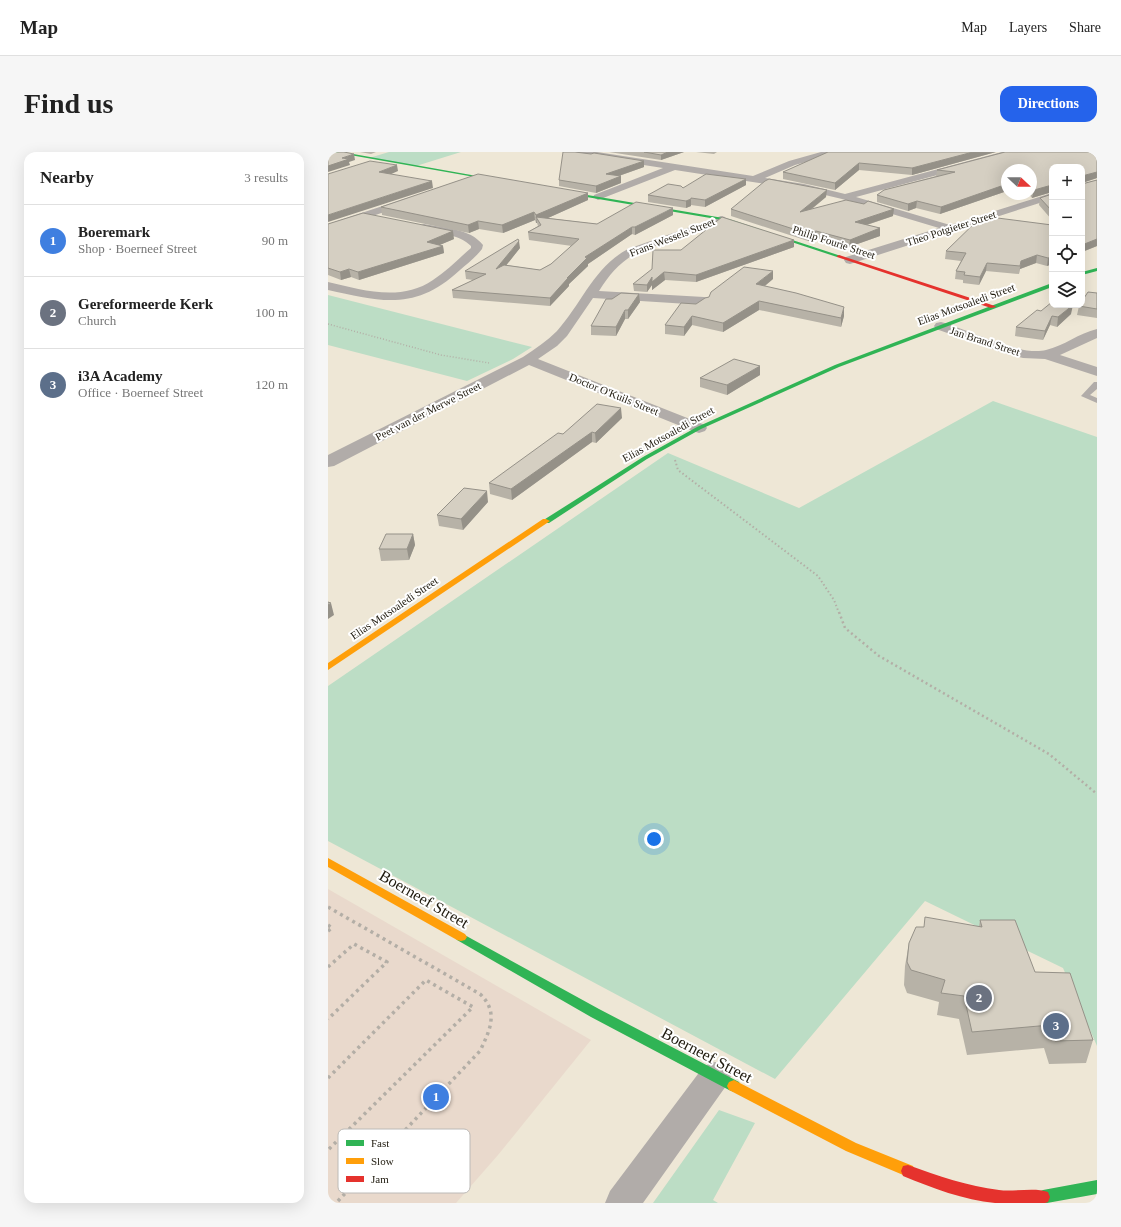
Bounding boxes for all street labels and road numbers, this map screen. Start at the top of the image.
street label: Theo Potgieter Street [905,208,997,248]
street label: Frans Wessels Street [628,215,716,259]
street label: Philip Fourie Street [791,223,877,261]
street label: Elias Motsoaledi Street [916,281,1016,327]
street label: Jan Brand Street [949,324,1021,358]
street label: Doctor O'Kuils Street [567,371,661,417]
street label: Peet van der Merwe Street [373,379,483,443]
street label: Elias Motsoaledi Street [620,404,716,464]
street label: Elias Motsoaledi Street [348,574,440,642]
street label: Boerneef Street [376,867,472,932]
street label: Boerneef Street [659,1024,756,1086]

